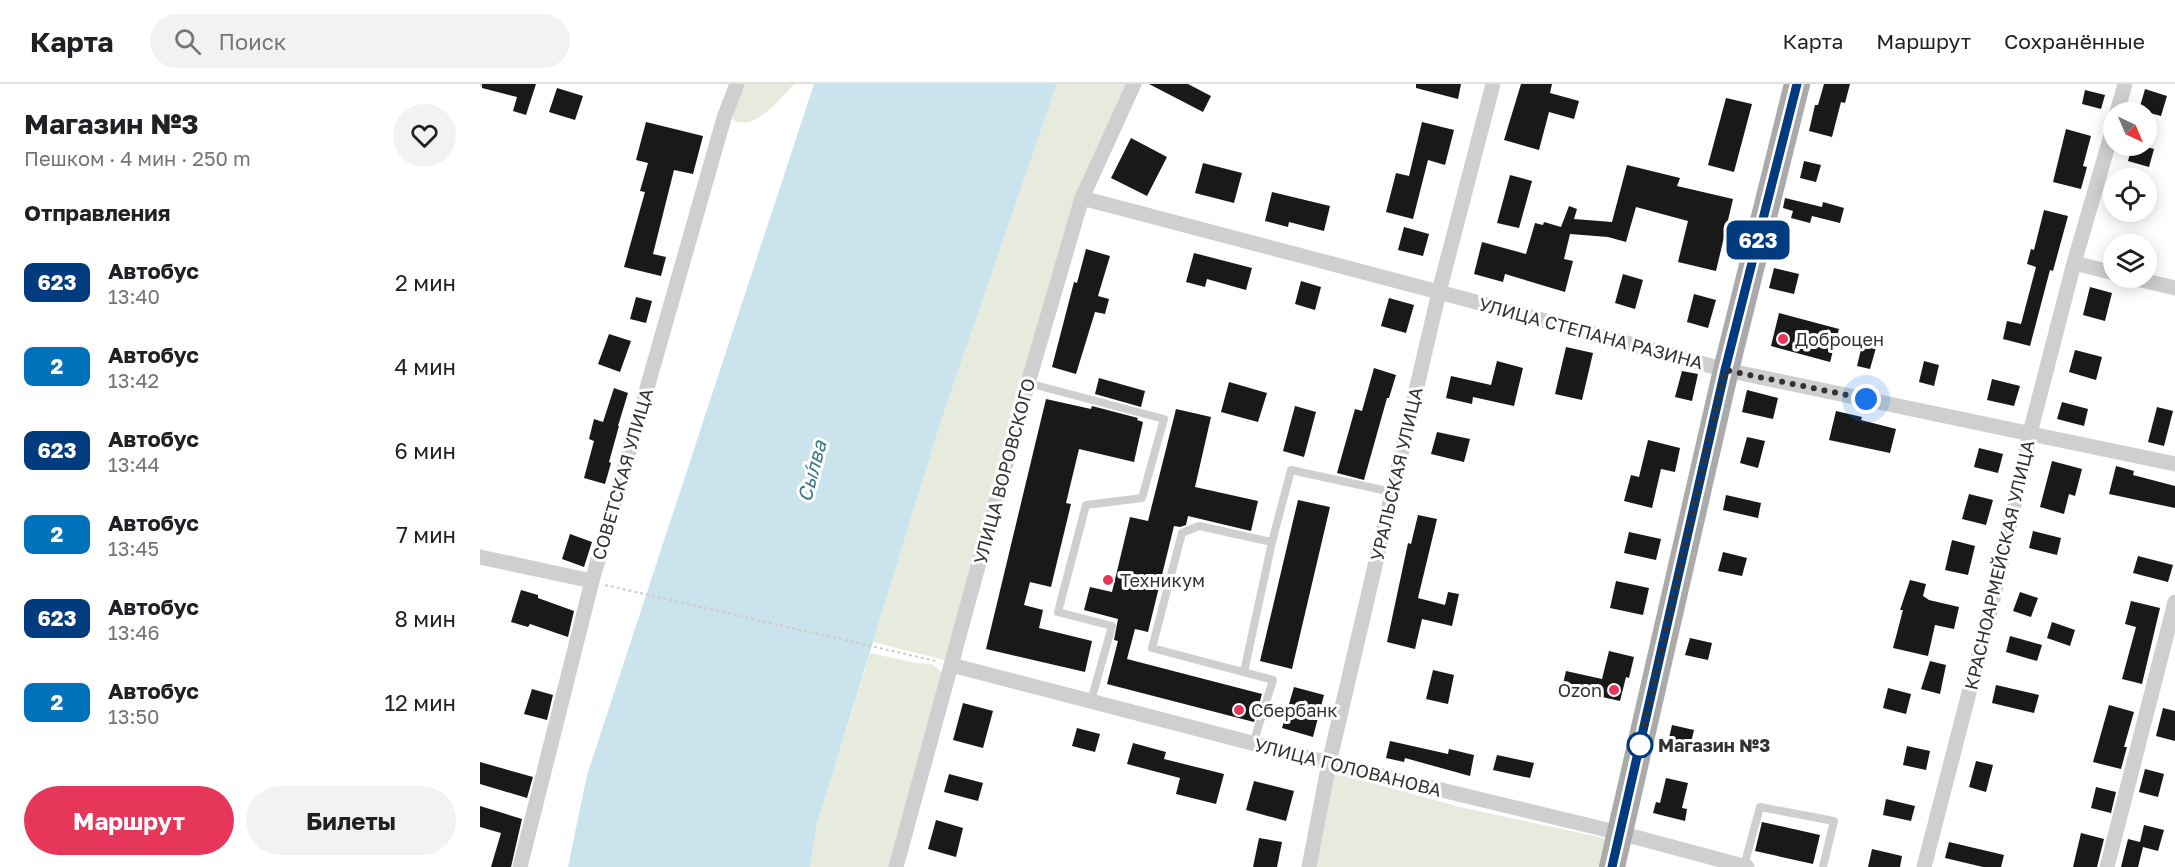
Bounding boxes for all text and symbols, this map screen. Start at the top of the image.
search box [150,14,570,68]
text: Карта [30,25,114,58]
icon: search [171,25,204,58]
text: Поиск [219,28,286,55]
text: Карта [1782,28,1843,54]
text: Маршрут [1876,28,1971,54]
text: Сохранённые [2004,28,2145,54]
north arrow [2103,102,2157,156]
map controls [2103,102,2157,288]
button: heart [393,104,456,167]
text: Магазин №3 [24,107,198,140]
text: Пешком · 4 мин · 250 m [24,146,251,170]
button: locate [2103,168,2157,222]
text: Отправления [24,199,170,226]
line badge: 623 [1724,220,1792,260]
text: 623 [1739,227,1777,253]
button: layers [2103,234,2157,288]
text: Автобус [108,257,199,284]
text: 623 [38,269,76,295]
text: 2 мин [395,269,456,296]
text: 13:40 [108,284,160,308]
street label: УЛИЦА СТЕПАНА РАЗИНА [1476,292,1706,374]
place label: Доброцен [1795,328,1884,350]
marker: Доброцен [1776,332,1790,346]
text: Автобус [108,341,199,368]
text: 2 [51,353,63,379]
text: 4 мин [394,353,456,380]
text: 13:42 [108,368,159,392]
street label: УЛИЦА ВОРОВСКОГО [969,376,1039,566]
your location [1851,384,1881,414]
street label: УРАЛЬСКАЯ УЛИЦА [1365,385,1427,563]
street label: СОВЕТСКАЯ УЛИЦА [587,386,657,562]
text: Автобус [108,425,199,452]
text: 623 [38,437,76,463]
text: 6 мин [395,437,456,464]
water label: Сы́лва [791,437,831,504]
street label: КРАСНОАРМЕЙСКАЯ УЛИЦА [1960,438,2038,692]
text: 13:44 [108,452,160,476]
text: Автобус [108,509,199,536]
text: 2 [51,521,63,547]
text: 7 мин [396,521,456,548]
text: 13:45 [108,536,159,560]
place label: Техникум [1120,569,1205,591]
marker: Техникум [1101,573,1115,587]
text: Автобус [108,593,199,620]
text: 623 [38,605,76,631]
text: 8 мин [394,605,456,632]
text: 13:46 [108,620,160,644]
text: Автобус [108,677,199,704]
place label: Ozon [1558,679,1602,701]
marker: Ozon [1607,683,1621,697]
text: 2 [51,689,63,715]
text: 12 мин [384,689,456,716]
place label: Сбербанк [1251,699,1338,721]
marker: Сбербанк [1232,703,1246,717]
text: 13:50 [108,704,159,728]
marker: Магазин №3 [1627,732,1653,758]
street label: УЛИЦА ГОЛОВАНОВА [1252,733,1444,801]
place label: Магазин №3 [1658,734,1770,756]
button: Маршрут [24,786,234,855]
button: Билеты [246,786,456,855]

